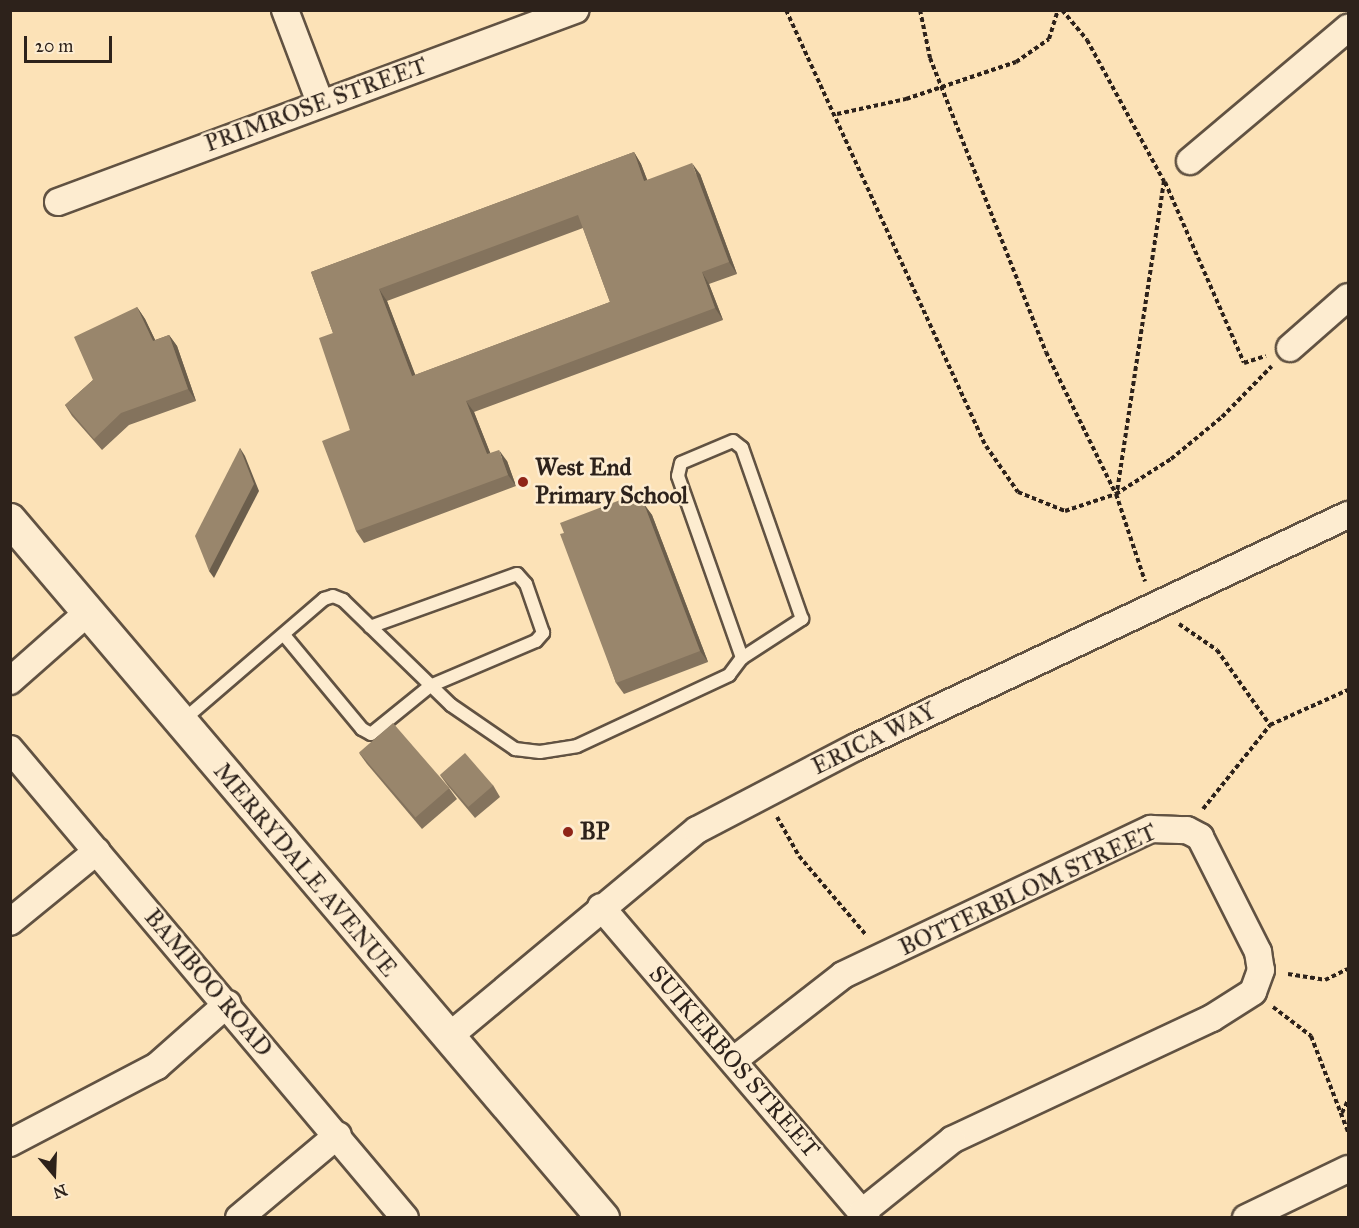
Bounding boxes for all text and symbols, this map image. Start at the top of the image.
scale bar [27,24,116,62]
text: 20 m [35,35,73,57]
street label: PRIMROSE STREET [201,51,431,159]
place label: West End Primary School [535,454,688,510]
marker: West End Primary School [516,475,530,489]
street label: ERICA WAY [807,697,941,781]
street label: MERRYDALE AVENUE [207,757,403,983]
place label: BP [580,818,609,846]
street label: BOTTERBLOM STREET [895,818,1161,962]
marker: BP [561,825,575,839]
street label: BAMBOO ROAD [138,903,278,1063]
street label: SUIKERBOS STREET [643,960,825,1164]
north arrow [24,1144,84,1204]
text: N [51,1180,70,1203]

